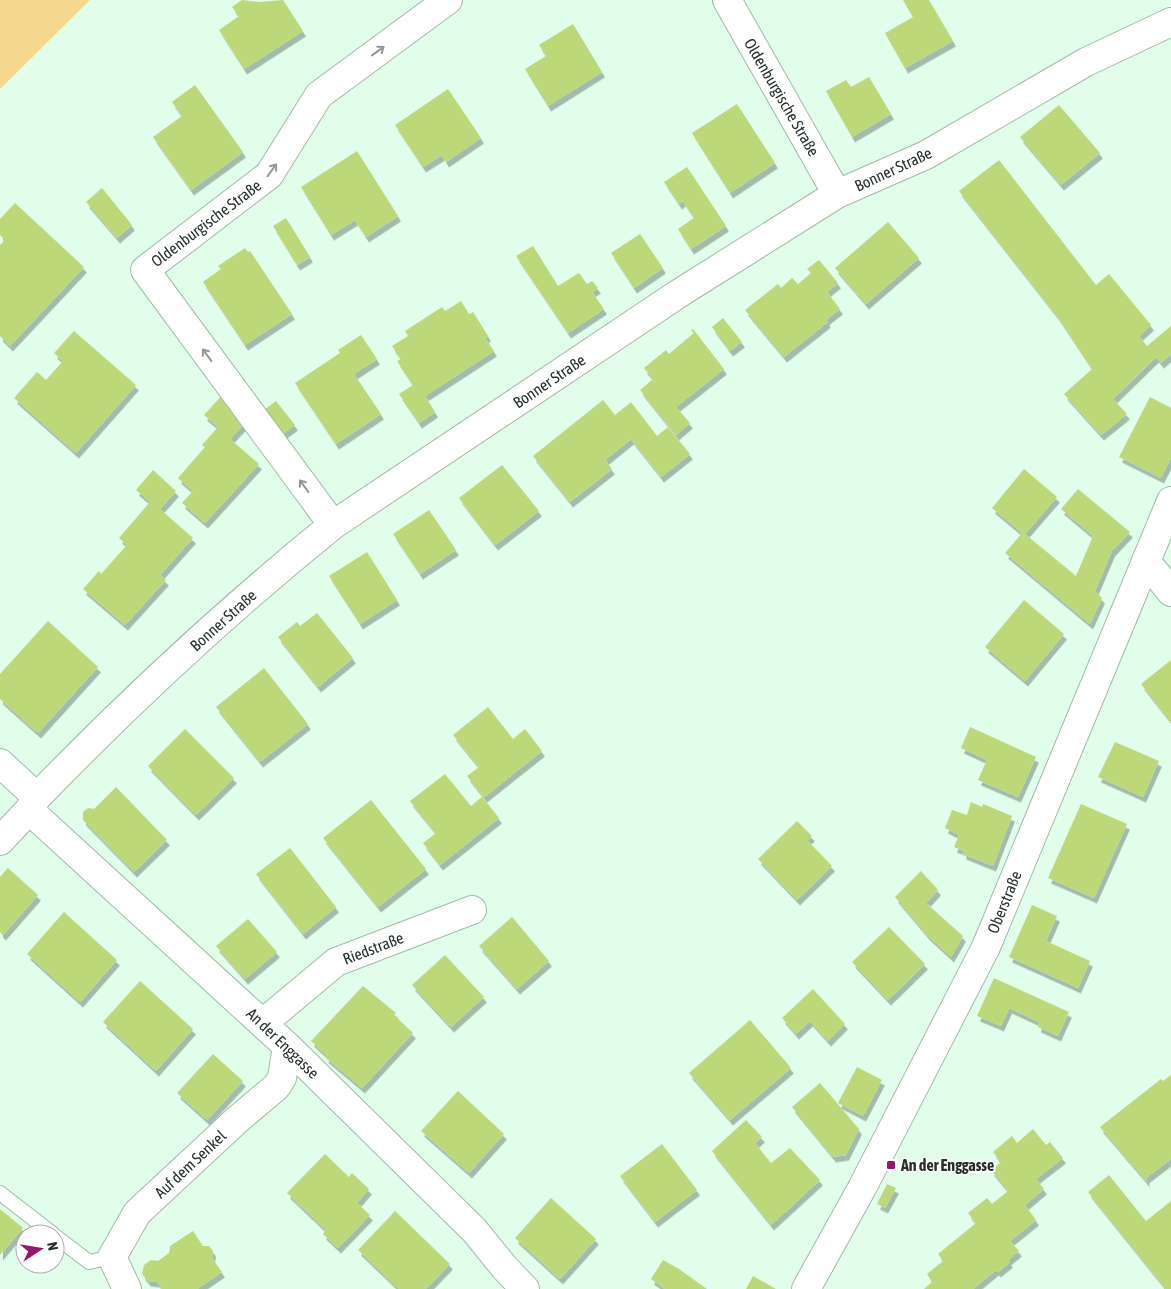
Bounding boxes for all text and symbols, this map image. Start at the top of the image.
street label: Oldenburgische Straße [740,35,823,160]
one-way arrow [371,46,385,56]
street label: Bonner Straße [852,143,934,195]
one-way arrow [266,164,277,177]
street label: Oldenburgische Straße [148,176,265,271]
one-way arrow [202,349,213,362]
street label: Bonner Straße [510,350,588,412]
one-way arrow [298,480,309,493]
street label: Bonner Straße [186,586,260,654]
street label: Oberstraße [983,868,1025,936]
street label: Riedstraße [340,928,406,968]
street label: An der Enggasse [243,1004,323,1083]
street label: Auf dem Senkel [151,1126,230,1202]
place label: An der Enggasse [900,1156,994,1174]
marker: An der Enggasse [885,1159,897,1171]
north arrow [15,1224,65,1274]
text: N [44,1241,61,1252]

